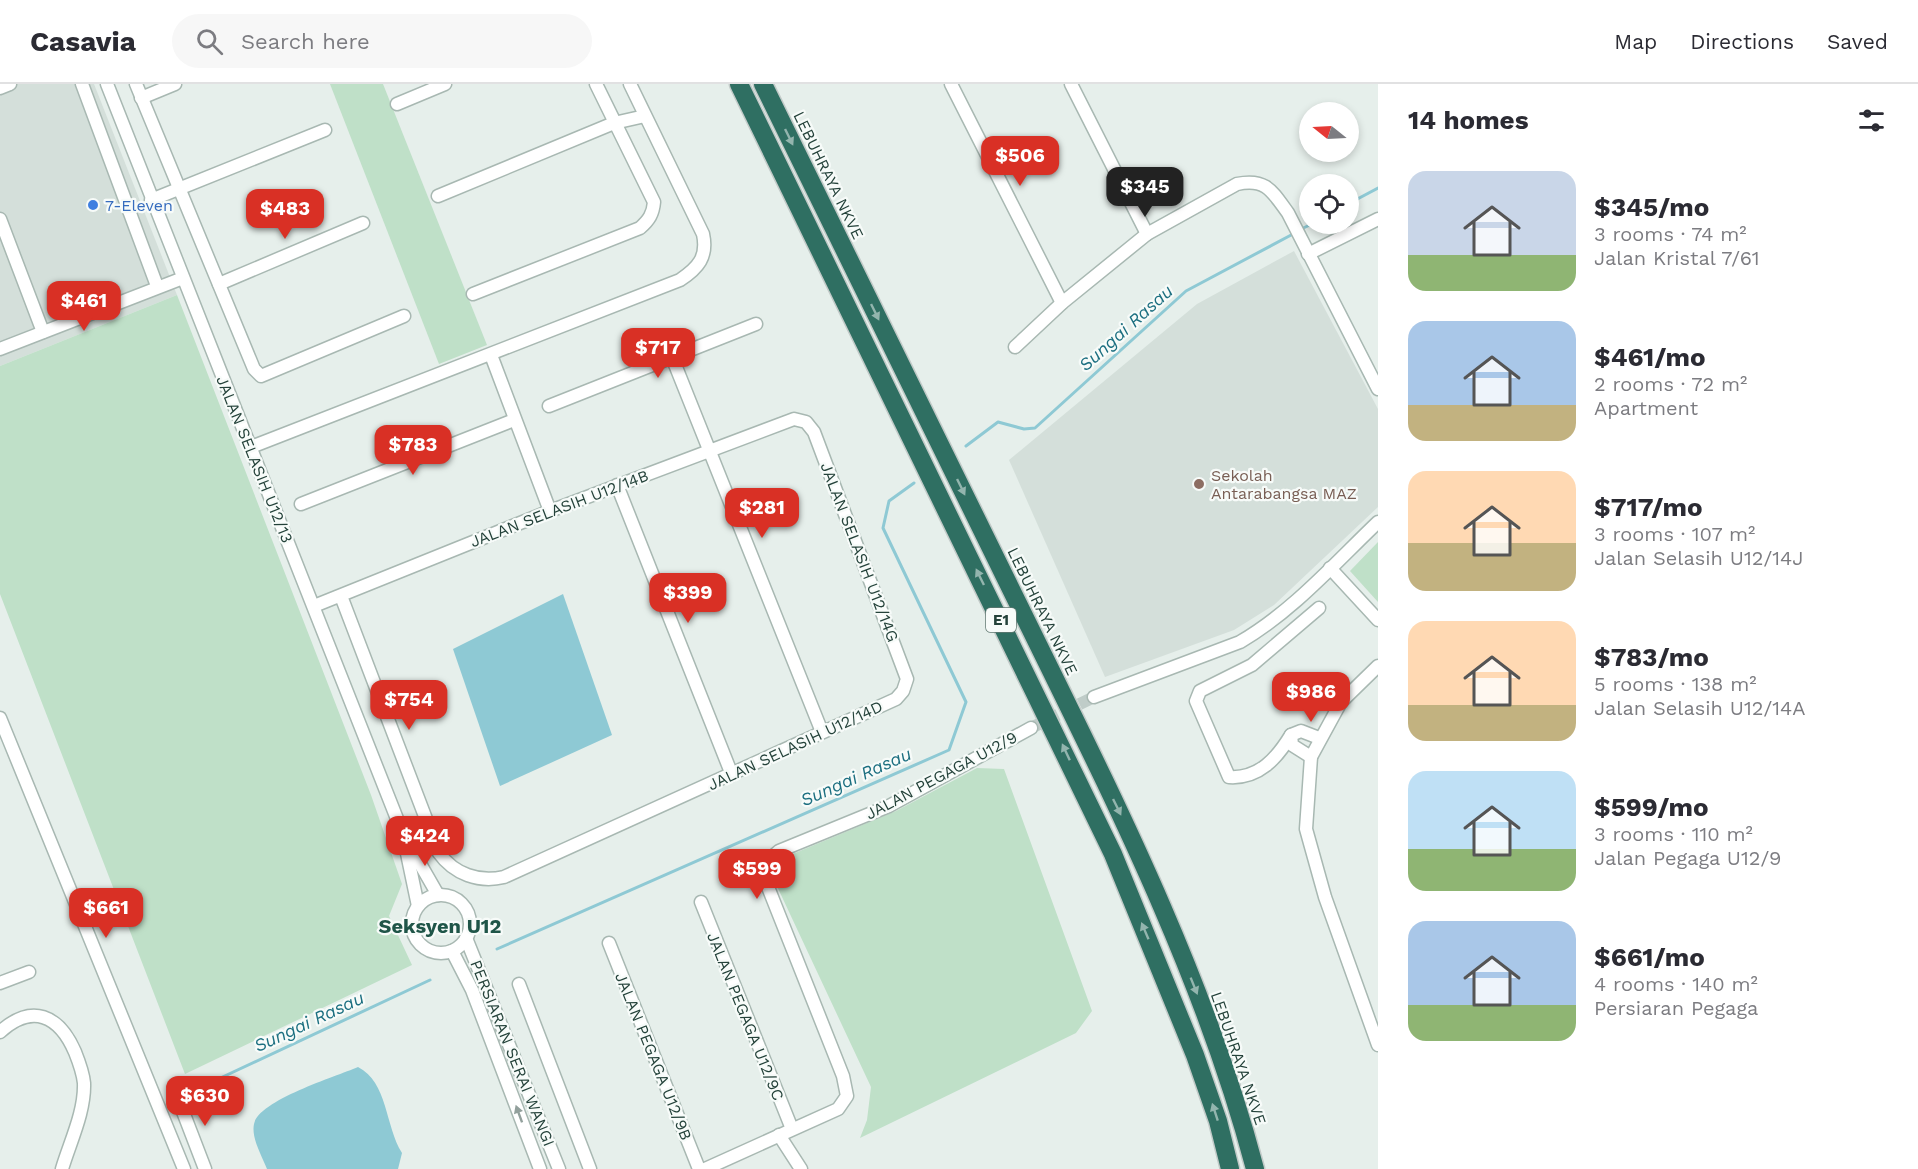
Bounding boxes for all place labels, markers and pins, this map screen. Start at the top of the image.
pin: $506 [984,136,1056,187]
pin: $345 [1109,167,1181,218]
pin: $483 [249,189,321,240]
place label: 7-Eleven [105,196,173,215]
marker: 7-Eleven [86,198,100,212]
pin: $461 [48,281,120,332]
pin: $717 [622,328,694,379]
pin: $783 [377,425,449,476]
place label: Sekolah Antarabangsa MAZ [1211,466,1357,503]
marker: Sekolah Antarabangsa MAZ [1192,477,1206,491]
pin: $281 [726,488,798,539]
pin: $399 [652,573,724,624]
pin: $986 [1275,672,1347,723]
pin: $754 [373,680,445,731]
pin: $424 [389,816,461,867]
pin: $599 [721,849,793,900]
pin: $661 [70,888,142,939]
pin: $630 [169,1076,241,1127]

